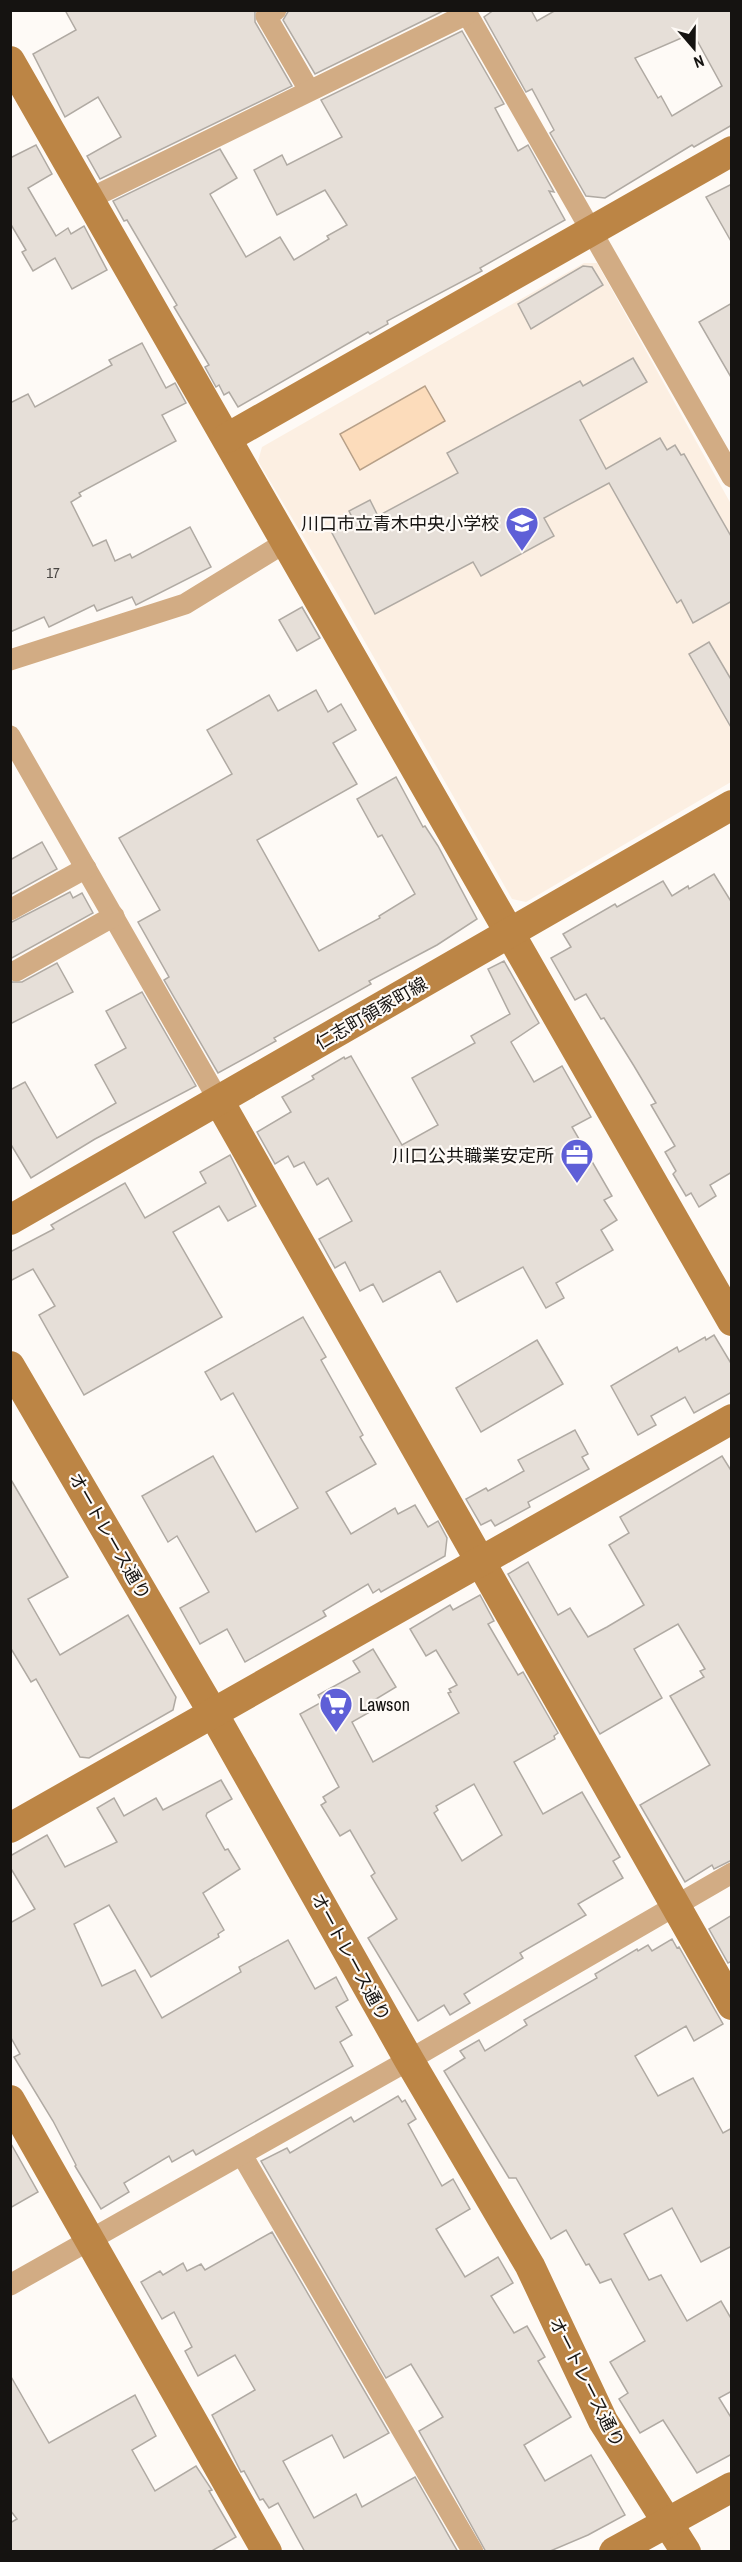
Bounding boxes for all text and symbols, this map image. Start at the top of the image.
north arrow [664,18,724,78]
text: N [691,50,707,74]
school or university icon: 川口市立青木中央小学校 [504,505,540,552]
place label: 川口市立青木中央小学校 [301,511,499,536]
house number: 17 [46,562,60,583]
street label: 仁志町領家町線 [310,971,432,1055]
office icon: 川口公共職業安定所 [559,1137,595,1184]
place label: 川口公共職業安定所 [392,1143,554,1168]
street label: オートレース通り [63,1468,157,1604]
supermarket icon: Lawson [318,1686,354,1733]
place label: Lawson [359,1692,410,1717]
street label: オートレース通り [305,1888,397,2026]
street label: オートレース通り [543,2313,631,2451]

